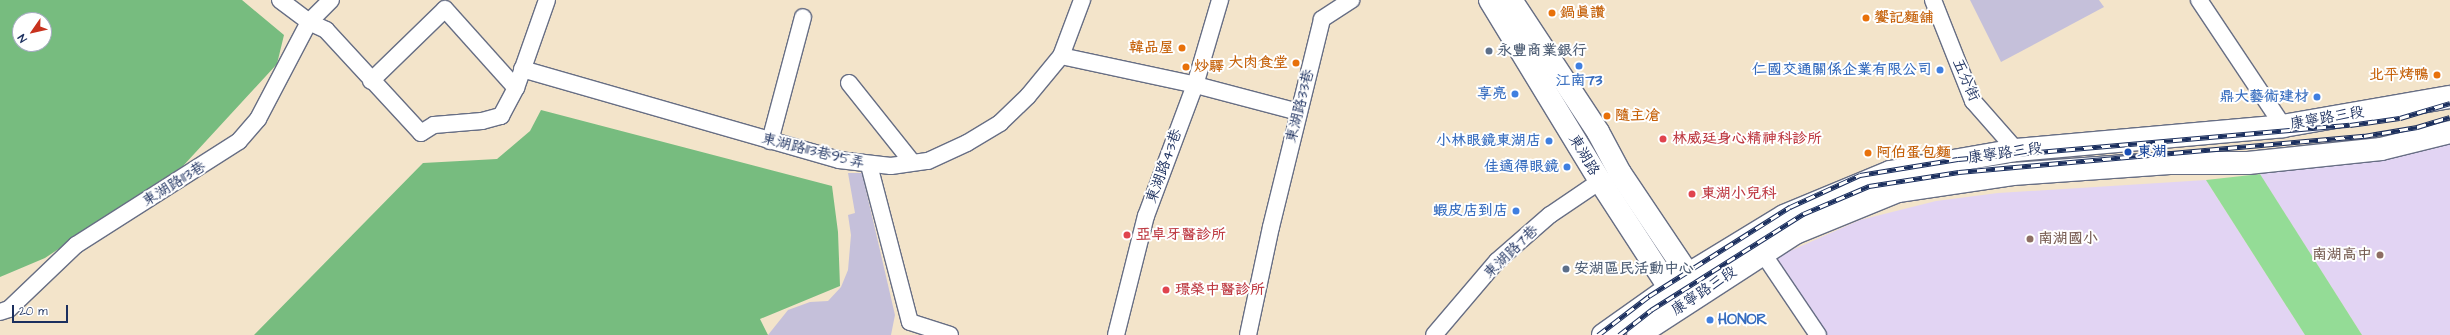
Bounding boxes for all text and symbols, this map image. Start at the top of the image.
place label: 鍋真讚 [1560,4,1605,22]
marker: 鍋真讚 [1547,8,1557,18]
place label: 饗記麵舖 [1874,9,1934,27]
north arrow [12,12,52,52]
marker: 饗記麵舖 [1861,13,1871,23]
text: N [14,31,31,45]
place label: 韓品屋 [1129,39,1174,57]
place label: 永豐商業銀行 [1497,42,1587,60]
marker: 韓品屋 [1177,43,1187,53]
marker: 永豐商業銀行 [1484,46,1494,56]
place label: 大肉食堂 [1228,54,1288,72]
street label: 五分街 [1949,56,1983,104]
place label: 炒驛 [1194,58,1224,76]
marker: 大肉食堂 [1291,58,1301,68]
marker: 江南73 [1574,61,1584,71]
place label: 仁國交通關係企業有限公司 [1752,61,1932,79]
marker: 炒驛 [1181,62,1191,72]
marker: 仁國交通關係企業有限公司 [1935,65,1945,75]
place label: 北平烤鴨 [2369,66,2429,84]
street label: 東湖路33巷 [1282,67,1318,145]
marker: 北平烤鴨 [2432,70,2442,80]
place label: 江南73 [1556,72,1602,90]
place label: 享亮 [1477,85,1507,103]
place label: 鼎大藝術建材 [2219,88,2309,106]
marker: 享亮 [1510,89,1520,99]
marker: 鼎大藝術建材 [2312,92,2322,102]
street label: 康寧路三段 [2289,103,2365,133]
place label: 隨主凔 [1615,107,1660,125]
marker: 隨主凔 [1602,111,1612,121]
street label: 東湖路43巷 [1142,126,1186,206]
street label: 東湖路113巷95弄 [760,129,866,173]
place label: 林威廷身心精神科診所 [1672,130,1822,148]
street label: 東湖路 [1565,131,1603,179]
place label: 小林眼鏡東湖店 [1436,132,1541,150]
marker: 林威廷身心精神科診所 [1657,133,1669,145]
marker: 小林眼鏡東湖店 [1544,136,1554,146]
street label: 康寧路三段 [1967,139,2043,167]
place label: 東湖 [2137,143,2167,161]
place label: 阿伯蛋包麵 [1876,144,1951,162]
marker: 東湖 [2122,146,2134,158]
marker: 阿伯蛋包麵 [1863,148,1873,158]
street label: 東湖路113巷 [139,157,209,211]
place label: 佳適得眼鏡 [1484,158,1559,176]
marker: 佳適得眼鏡 [1562,162,1572,172]
place label: 東湖小兒科 [1701,185,1776,203]
marker: 東湖小兒科 [1686,188,1698,200]
place label: 蝦皮店到店 [1433,202,1508,220]
marker: 蝦皮店到店 [1511,206,1521,216]
street label: 東湖路7巷 [1480,221,1542,283]
place label: 亞卓牙醫診所 [1136,226,1226,244]
marker: 亞卓牙醫診所 [1121,229,1133,241]
place label: 南湖國小 [2038,230,2098,248]
marker: 南湖國小 [2025,234,2035,244]
place label: 南湖高中 [2312,246,2372,264]
marker: 南湖高中 [2375,250,2385,260]
place label: 安湖區民活動中心 [1574,260,1694,278]
street label: 康寧路三段 [1668,263,1740,319]
marker: 安湖區民活動中心 [1561,264,1571,274]
place label: 璟榮中醫診所 [1175,281,1265,299]
marker: 璟榮中醫診所 [1160,284,1172,296]
scale bar [14,297,70,323]
text: 20 m [19,303,48,320]
place label: HONOR [1718,311,1767,329]
marker: HONOR [1705,315,1715,325]

